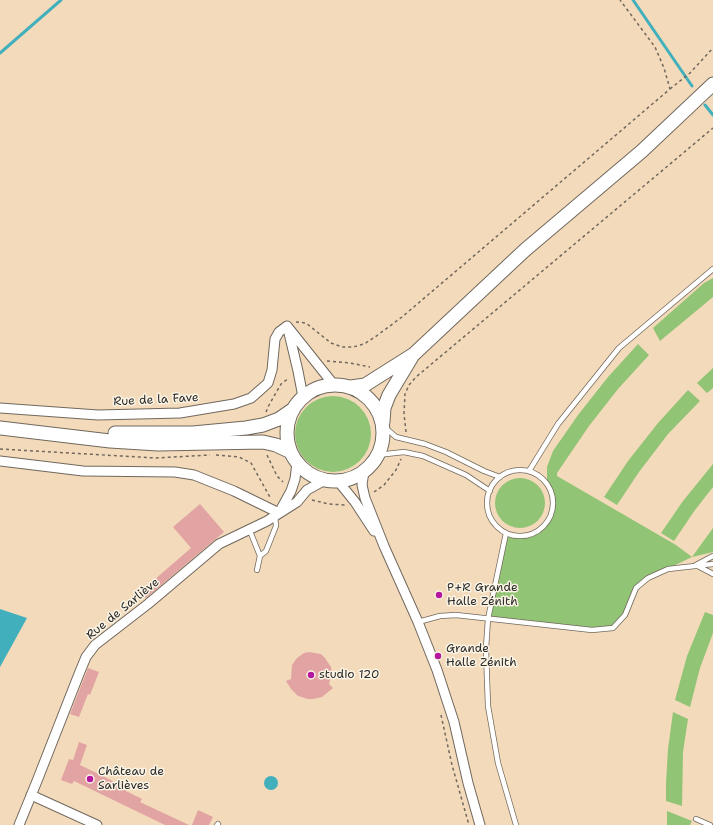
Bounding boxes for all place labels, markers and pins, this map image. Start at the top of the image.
place label: P+R Grande Halle Zénith [447,581,518,609]
marker: P+R Grande Halle Zénith [434,590,444,600]
place label: Grande Halle Zénith [446,642,517,670]
marker: Grande Halle Zénith [433,651,443,661]
place label: studio 120 [319,668,379,682]
marker: studio 120 [306,670,316,680]
place label: Château de Sarlièves [98,765,164,793]
marker: Château de Sarlièves [85,774,95,784]

